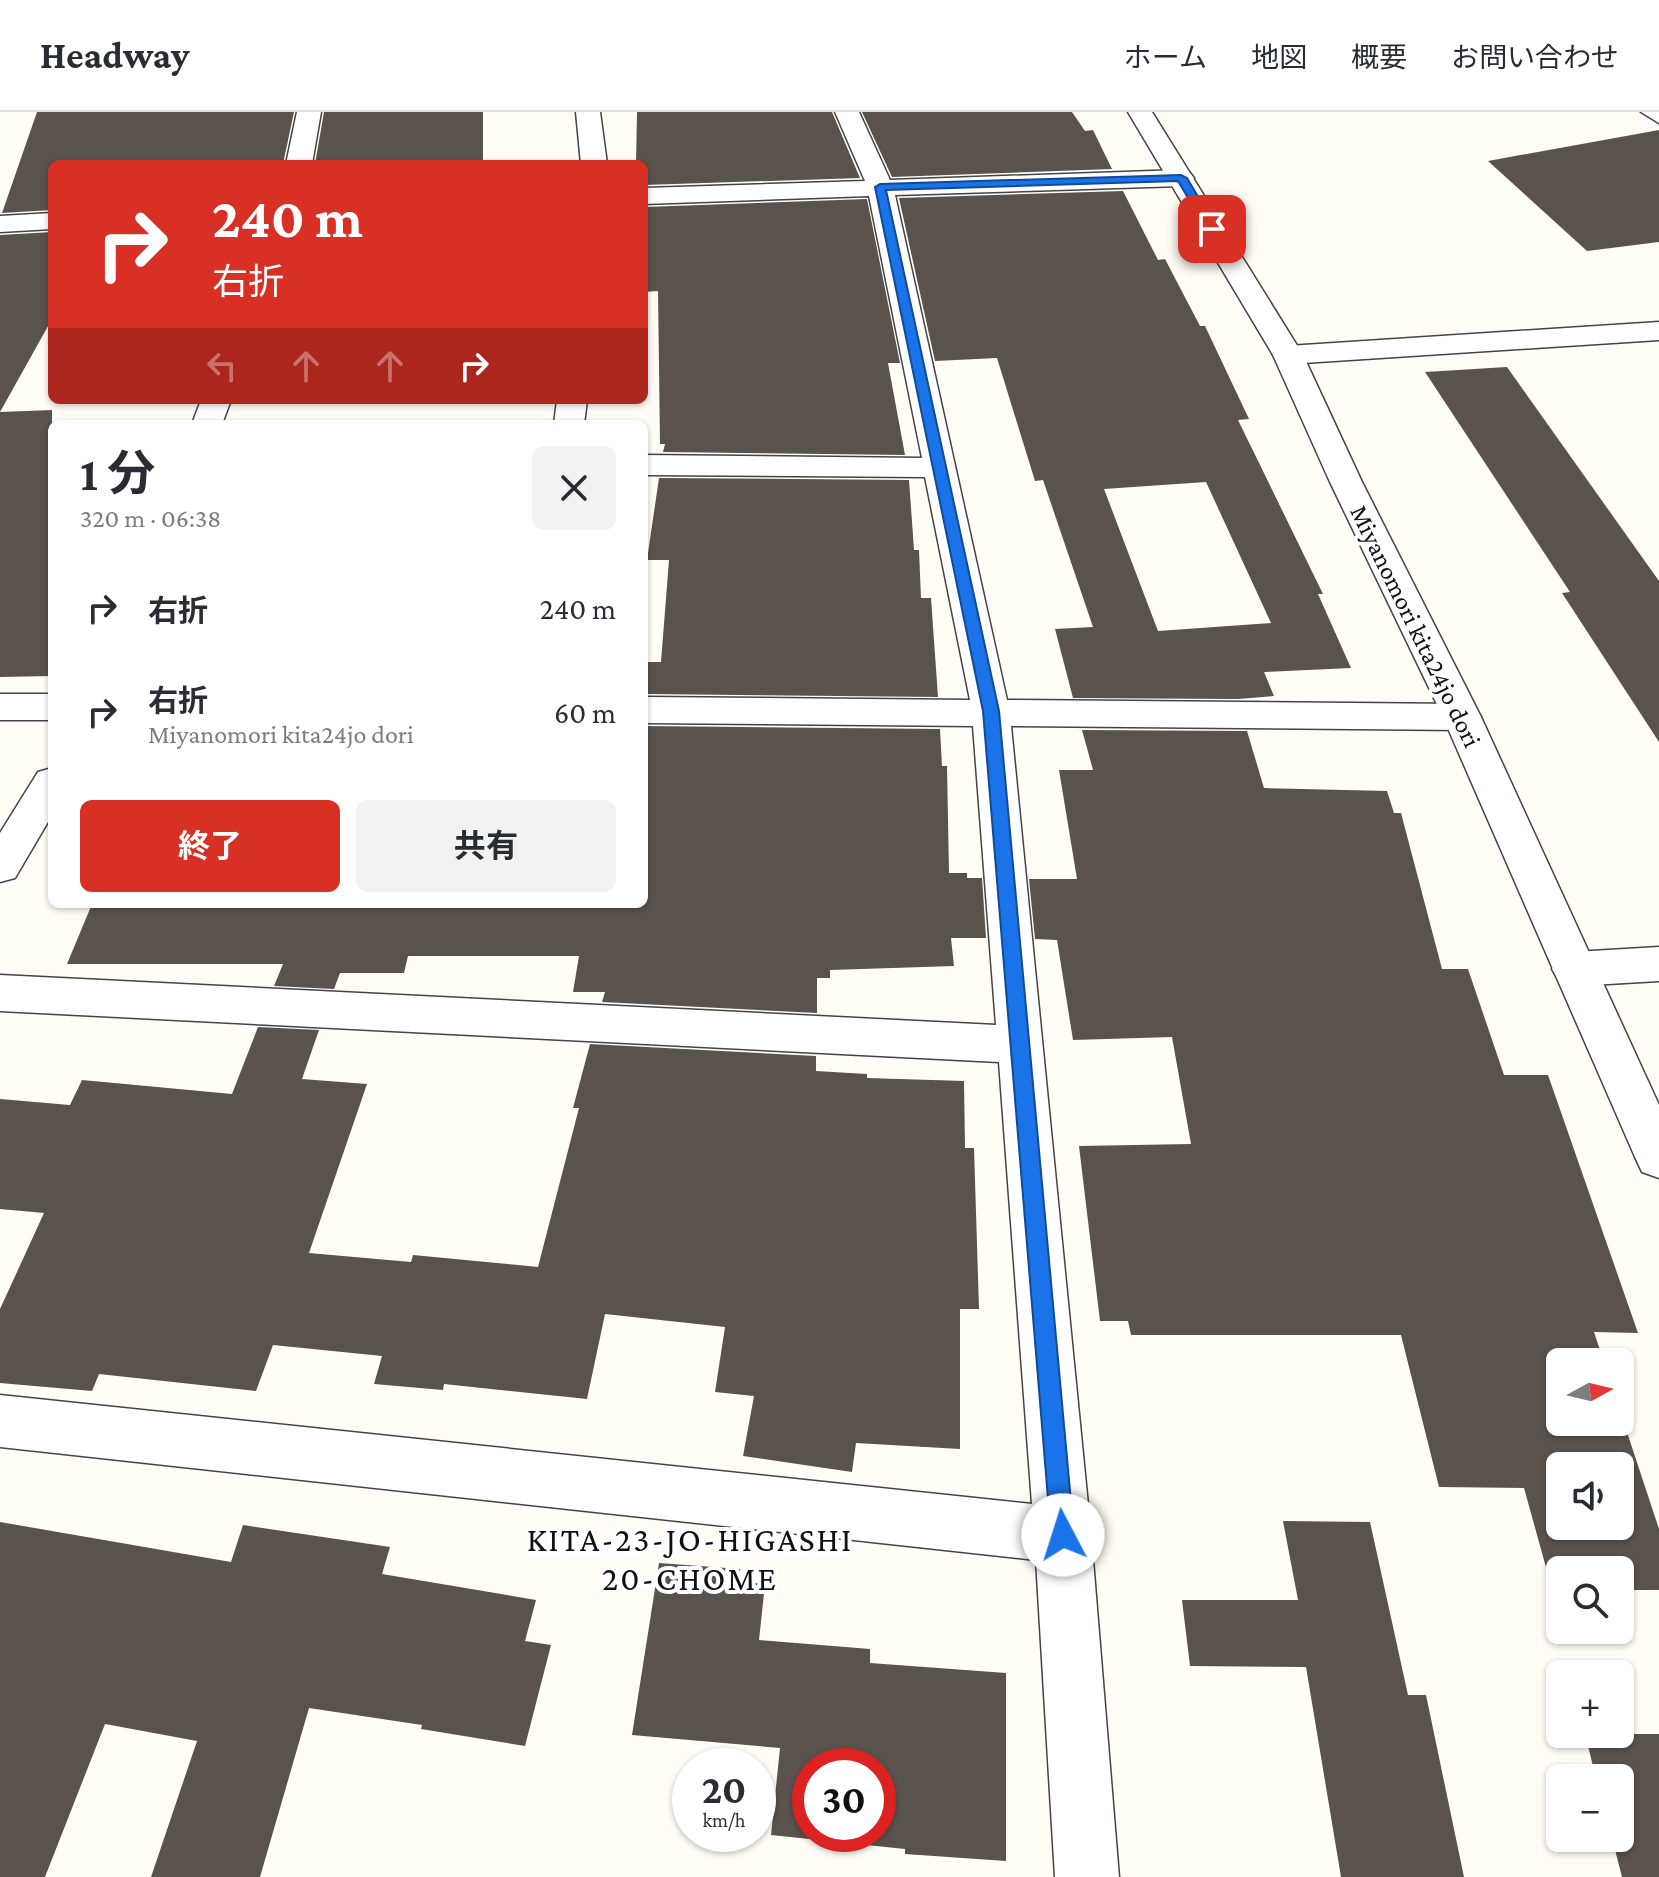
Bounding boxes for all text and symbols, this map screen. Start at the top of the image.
text: Headway [40,34,190,76]
text: ホーム [1124,42,1207,73]
text: 地図 [1251,42,1307,73]
text: 概要 [1351,42,1407,73]
text: お問い合わせ [1451,42,1619,73]
text: 240 m [212,187,363,249]
icon: right [80,192,184,296]
pin [1178,195,1246,263]
icon: arrive [1190,207,1234,251]
text: 右折 [212,262,284,302]
icon: left [200,344,244,388]
icon: ahead [284,344,328,388]
icon: ahead [368,344,412,388]
icon: right [452,344,496,388]
button: close [532,446,616,530]
text: 1 分 [80,447,155,500]
street label: Miyanomori kita24jo dori [1344,500,1487,752]
text: 320 m · 06:38 [80,504,221,533]
icon: right [80,586,124,630]
text: 240 m [540,592,616,625]
text: 右折 [148,594,208,627]
text: 右折 [148,684,208,717]
icon: right [80,690,124,734]
text: 60 m [554,696,616,729]
text: Miyanomori kita24jo dori [148,720,414,749]
button: 終了 [80,800,340,892]
button: 共有 [356,800,616,892]
north arrow [1546,1348,1634,1436]
map controls [1546,1348,1634,1852]
button: sound [1546,1452,1634,1540]
position arrow [1021,1493,1105,1577]
district label: KITA-23-JO-HIGASHI 20-CHOME [527,1521,853,1597]
button: search [1546,1556,1634,1644]
button: + [1546,1660,1634,1748]
speed limit sign: 30 [792,1748,896,1852]
button: − [1546,1764,1634,1852]
text: 20 [702,1767,746,1812]
text: km/h [702,1809,746,1831]

